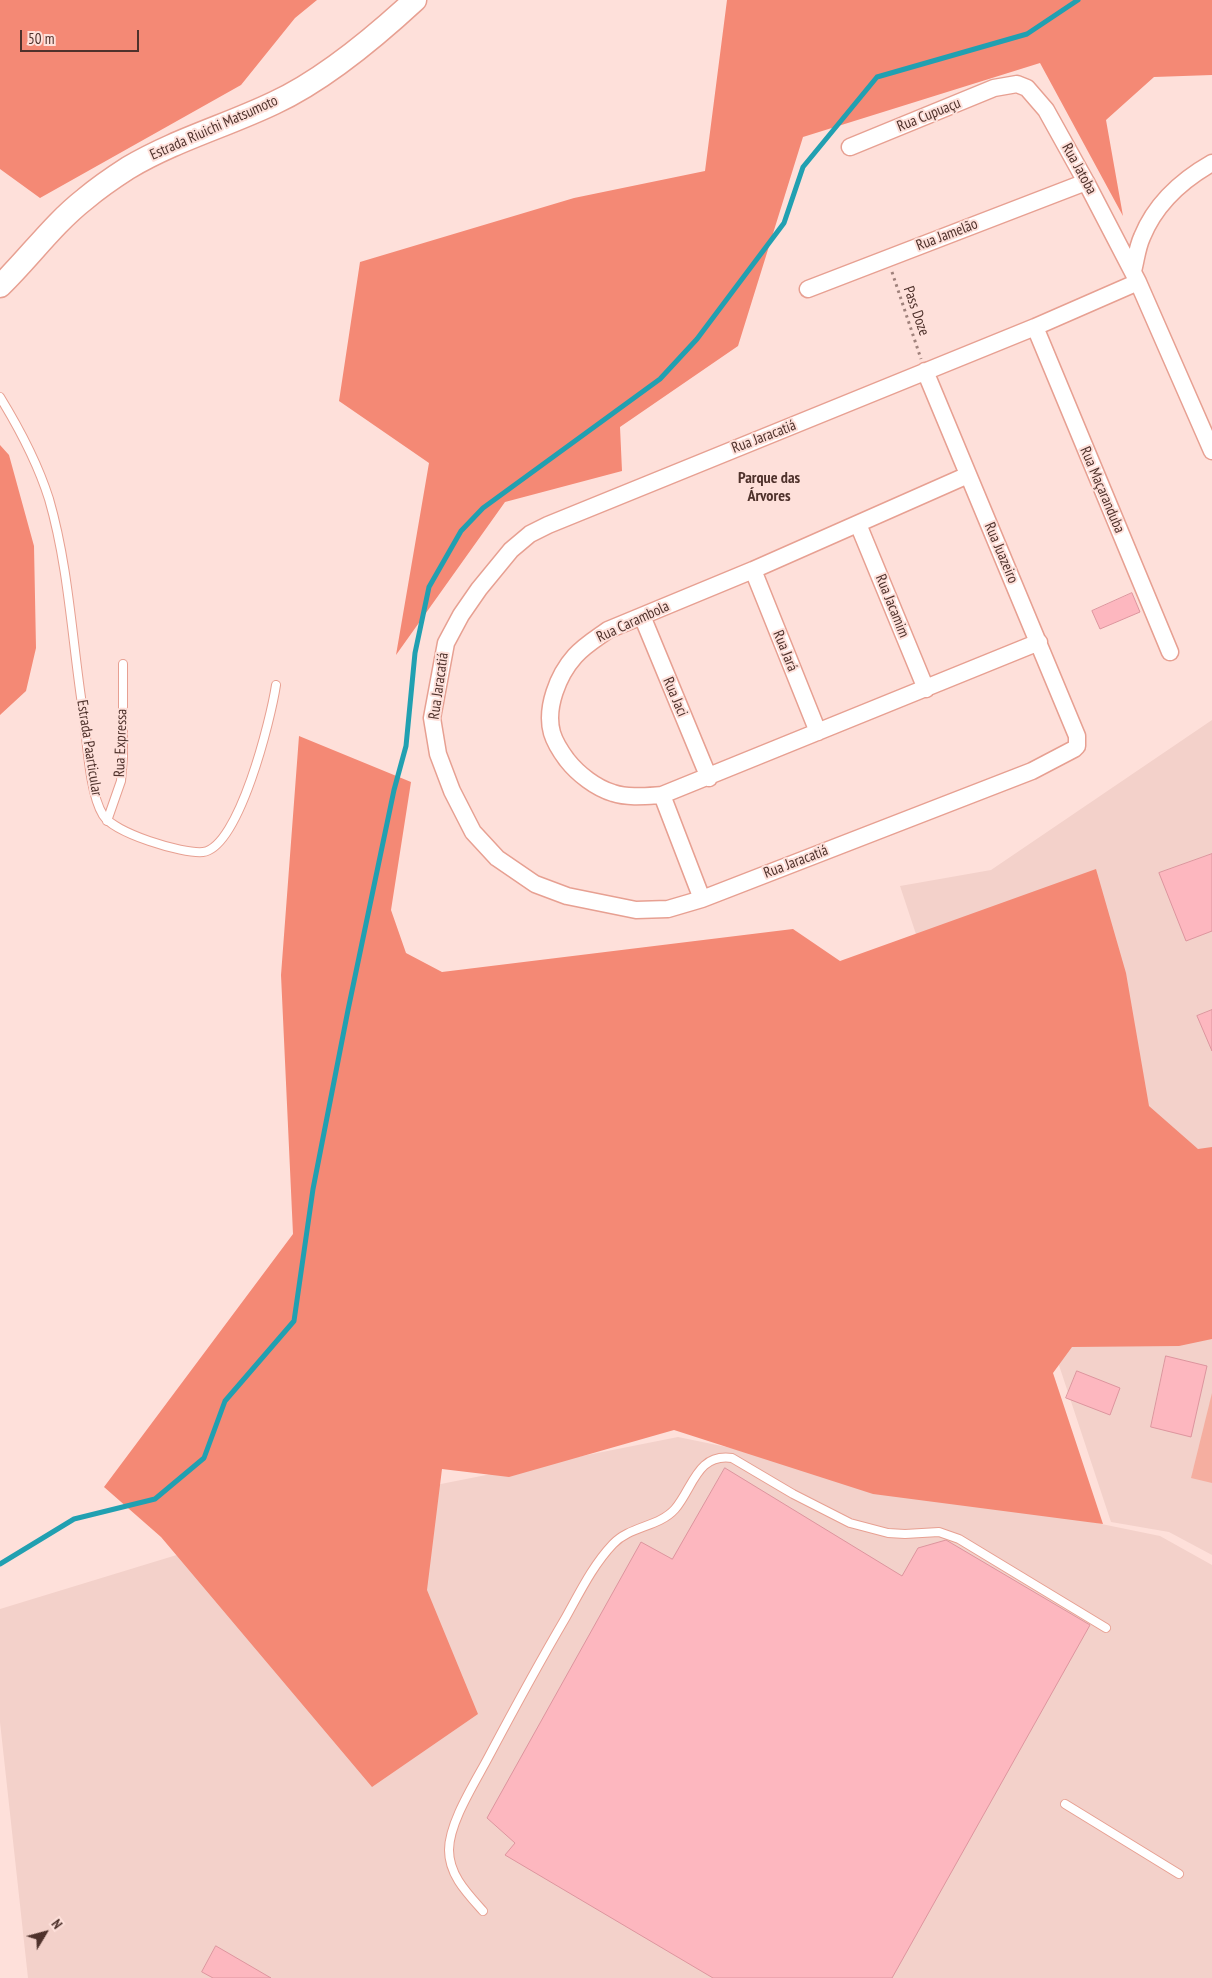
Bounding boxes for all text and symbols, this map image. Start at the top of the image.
scale bar [22,20,141,52]
text: 50 m [28,29,54,48]
street label: Estrada Riuichi Matsumoto [147,92,281,164]
street label: Rua Cupuaçu [895,94,963,136]
street label: Rua Jatoba [1058,140,1100,198]
street label: Rua Jamelão [914,215,980,255]
street label: Pass Doze [899,284,933,338]
street label: Rua Jaracatiá [729,417,799,457]
street label: Rua Maçaranduba [1076,444,1128,536]
district label: Parque das Árvores [738,468,800,506]
street label: Rua Juazeiro [980,520,1022,586]
street label: Rua Jacamim [871,572,913,640]
street label: Rua Carambola [594,597,672,647]
street label: Rua Jará [769,628,801,674]
street label: Rua Jaracatiá [425,651,453,721]
street label: Rua Jaci [659,675,691,719]
street label: Estrada Paarticular [73,699,105,797]
street label: Rua Expressa [111,708,131,778]
street label: Rua Jaracatiá [761,842,831,882]
north arrow [20,1908,70,1958]
text: N [48,1916,66,1932]

